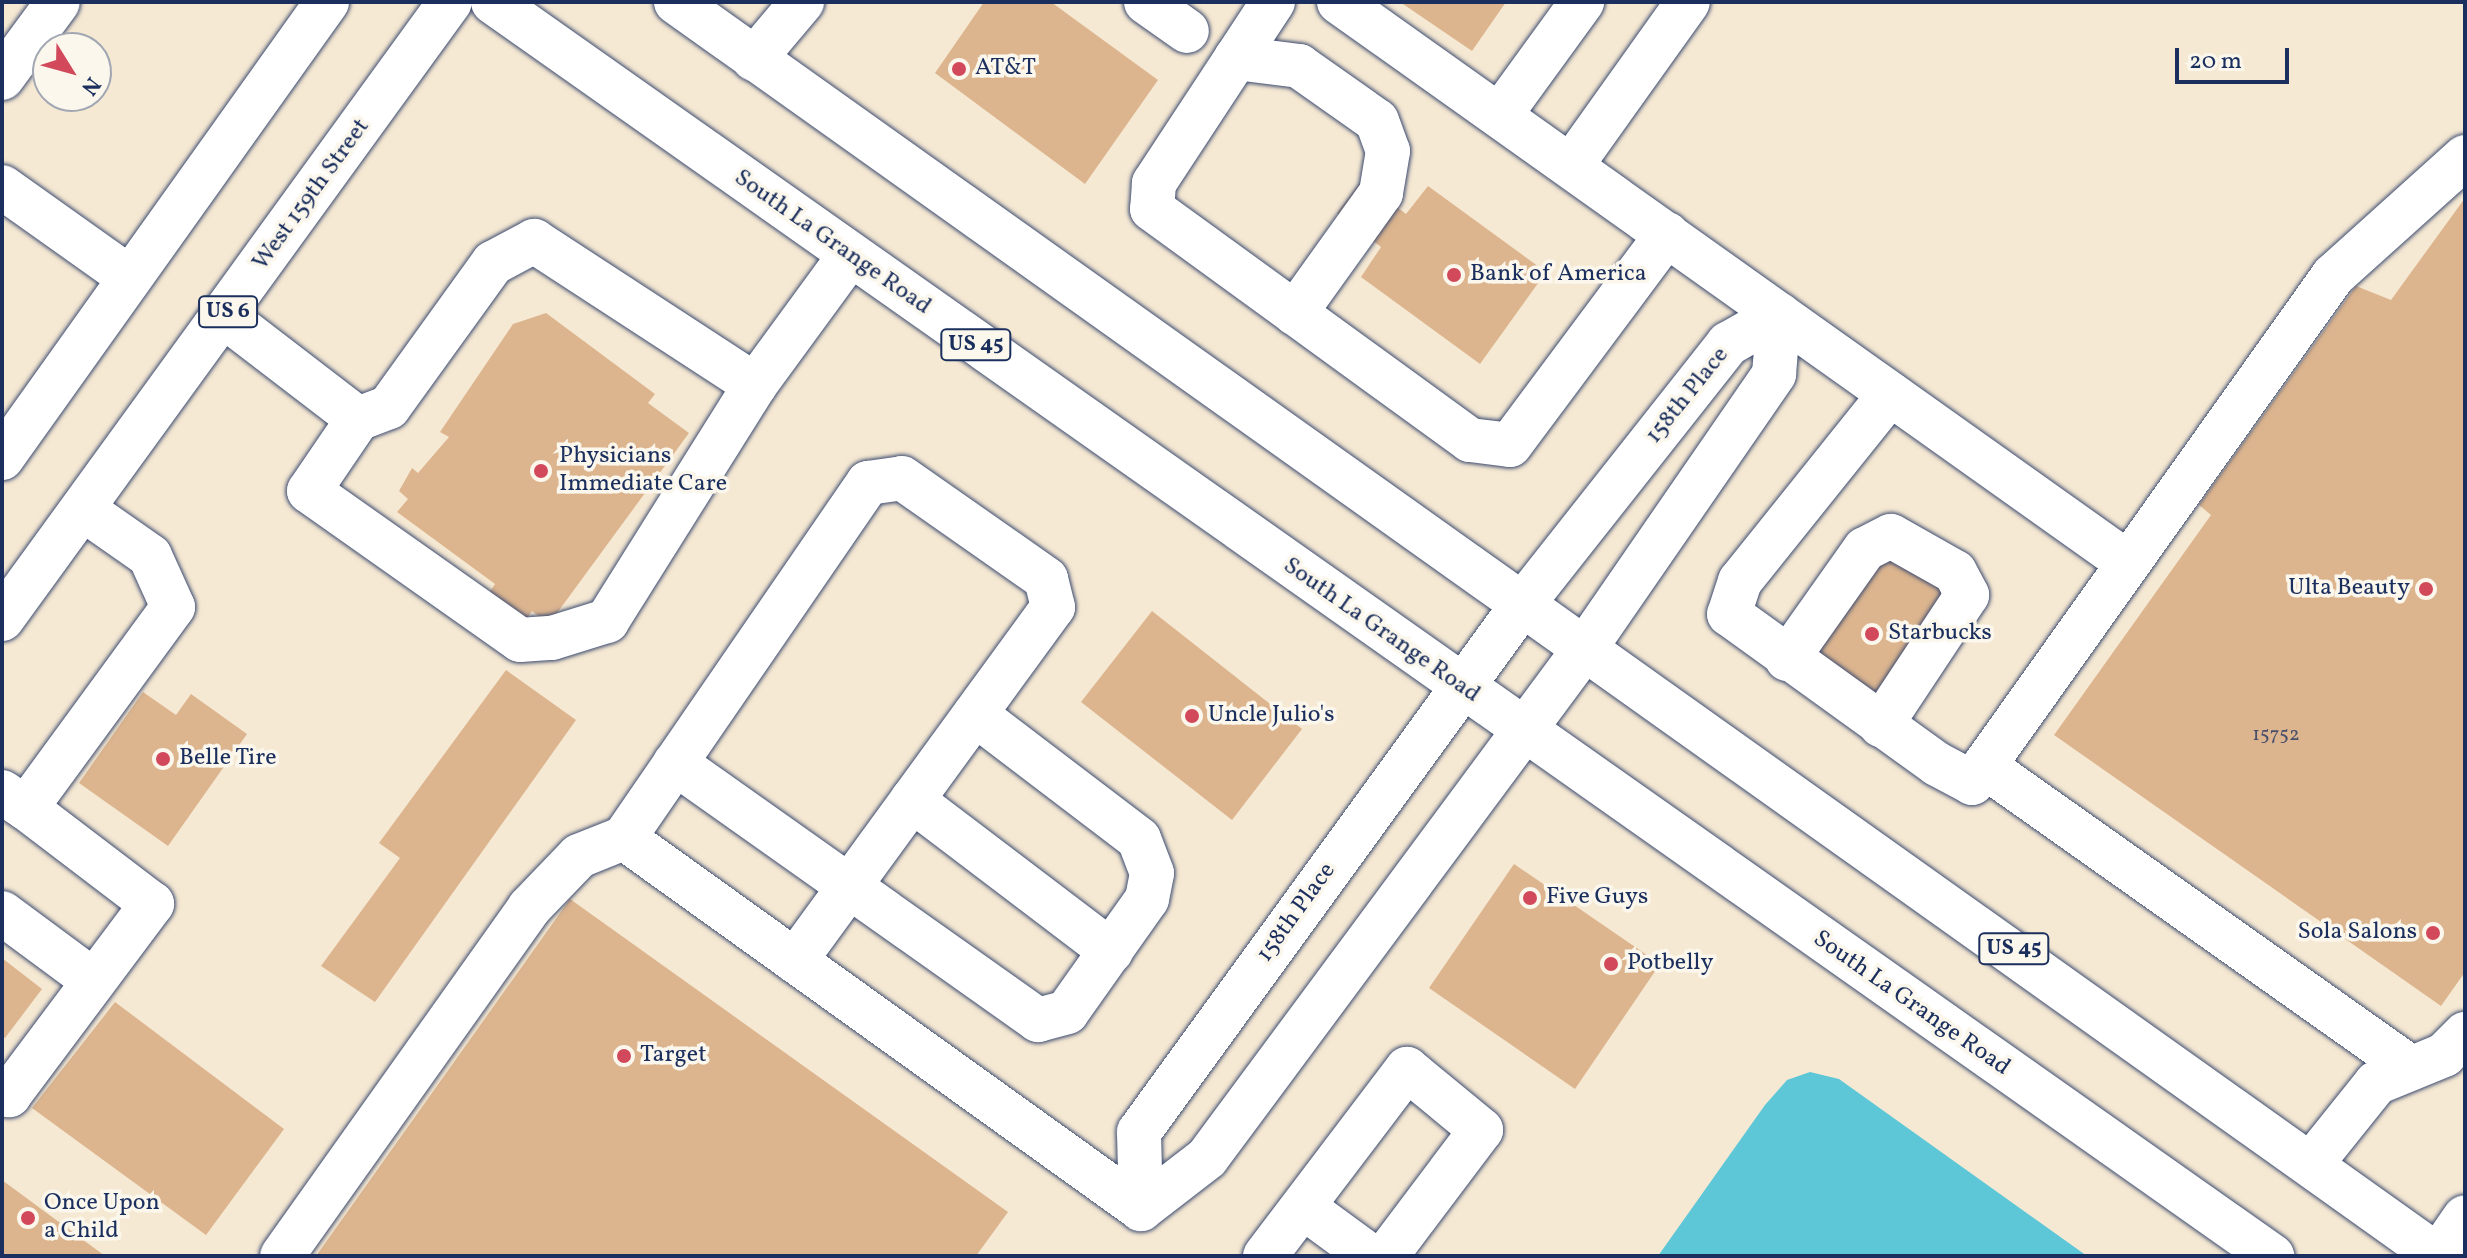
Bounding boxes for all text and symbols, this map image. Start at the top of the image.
north arrow [32,32,112,112]
scale bar [2179,32,2293,82]
text: 20 m [2189,45,2242,79]
place label: AT&T [975,55,1036,83]
marker: AT&T [950,60,968,78]
text: N [73,70,107,101]
street label: West 159th Street [247,114,377,276]
street label: South La Grange Road [728,164,936,322]
place label: Bank of America [1470,261,1644,289]
marker: Bank of America [1445,266,1463,284]
road number: US 6 [198,294,258,330]
road number: US 45 [940,327,1012,363]
street label: 158th Place [1640,342,1736,450]
place label: Physicians Immediate Care [559,443,727,499]
marker: Physicians Immediate Care [530,460,552,482]
street label: South La Grange Road [1277,552,1485,710]
place label: Ulta Beauty [2288,575,2410,603]
marker: Ulta Beauty [2417,580,2435,598]
place label: Starbucks [1888,620,1992,648]
marker: Starbucks [1863,625,1881,643]
place label: Uncle Julio's [1208,702,1334,730]
marker: Uncle Julio's [1183,707,1201,725]
house number: 15752 [2252,723,2300,747]
place label: Belle Tire [179,745,277,773]
marker: Belle Tire [154,750,172,768]
street label: 158th Place [1251,858,1343,968]
place label: Five Guys [1546,884,1648,912]
marker: Five Guys [1521,889,1539,907]
place label: Sola Salons [2298,919,2417,947]
marker: Sola Salons [2424,924,2442,942]
street label: South La Grange Road [1807,925,2015,1083]
road number: US 45 [1978,931,2050,967]
place label: Potbelly [1627,950,1713,978]
marker: Potbelly [1602,955,1620,973]
place label: Target [640,1042,707,1070]
marker: Target [615,1047,633,1065]
place label: Once Upon a Child [44,1190,160,1246]
marker: Once Upon a Child [19,1209,37,1227]

